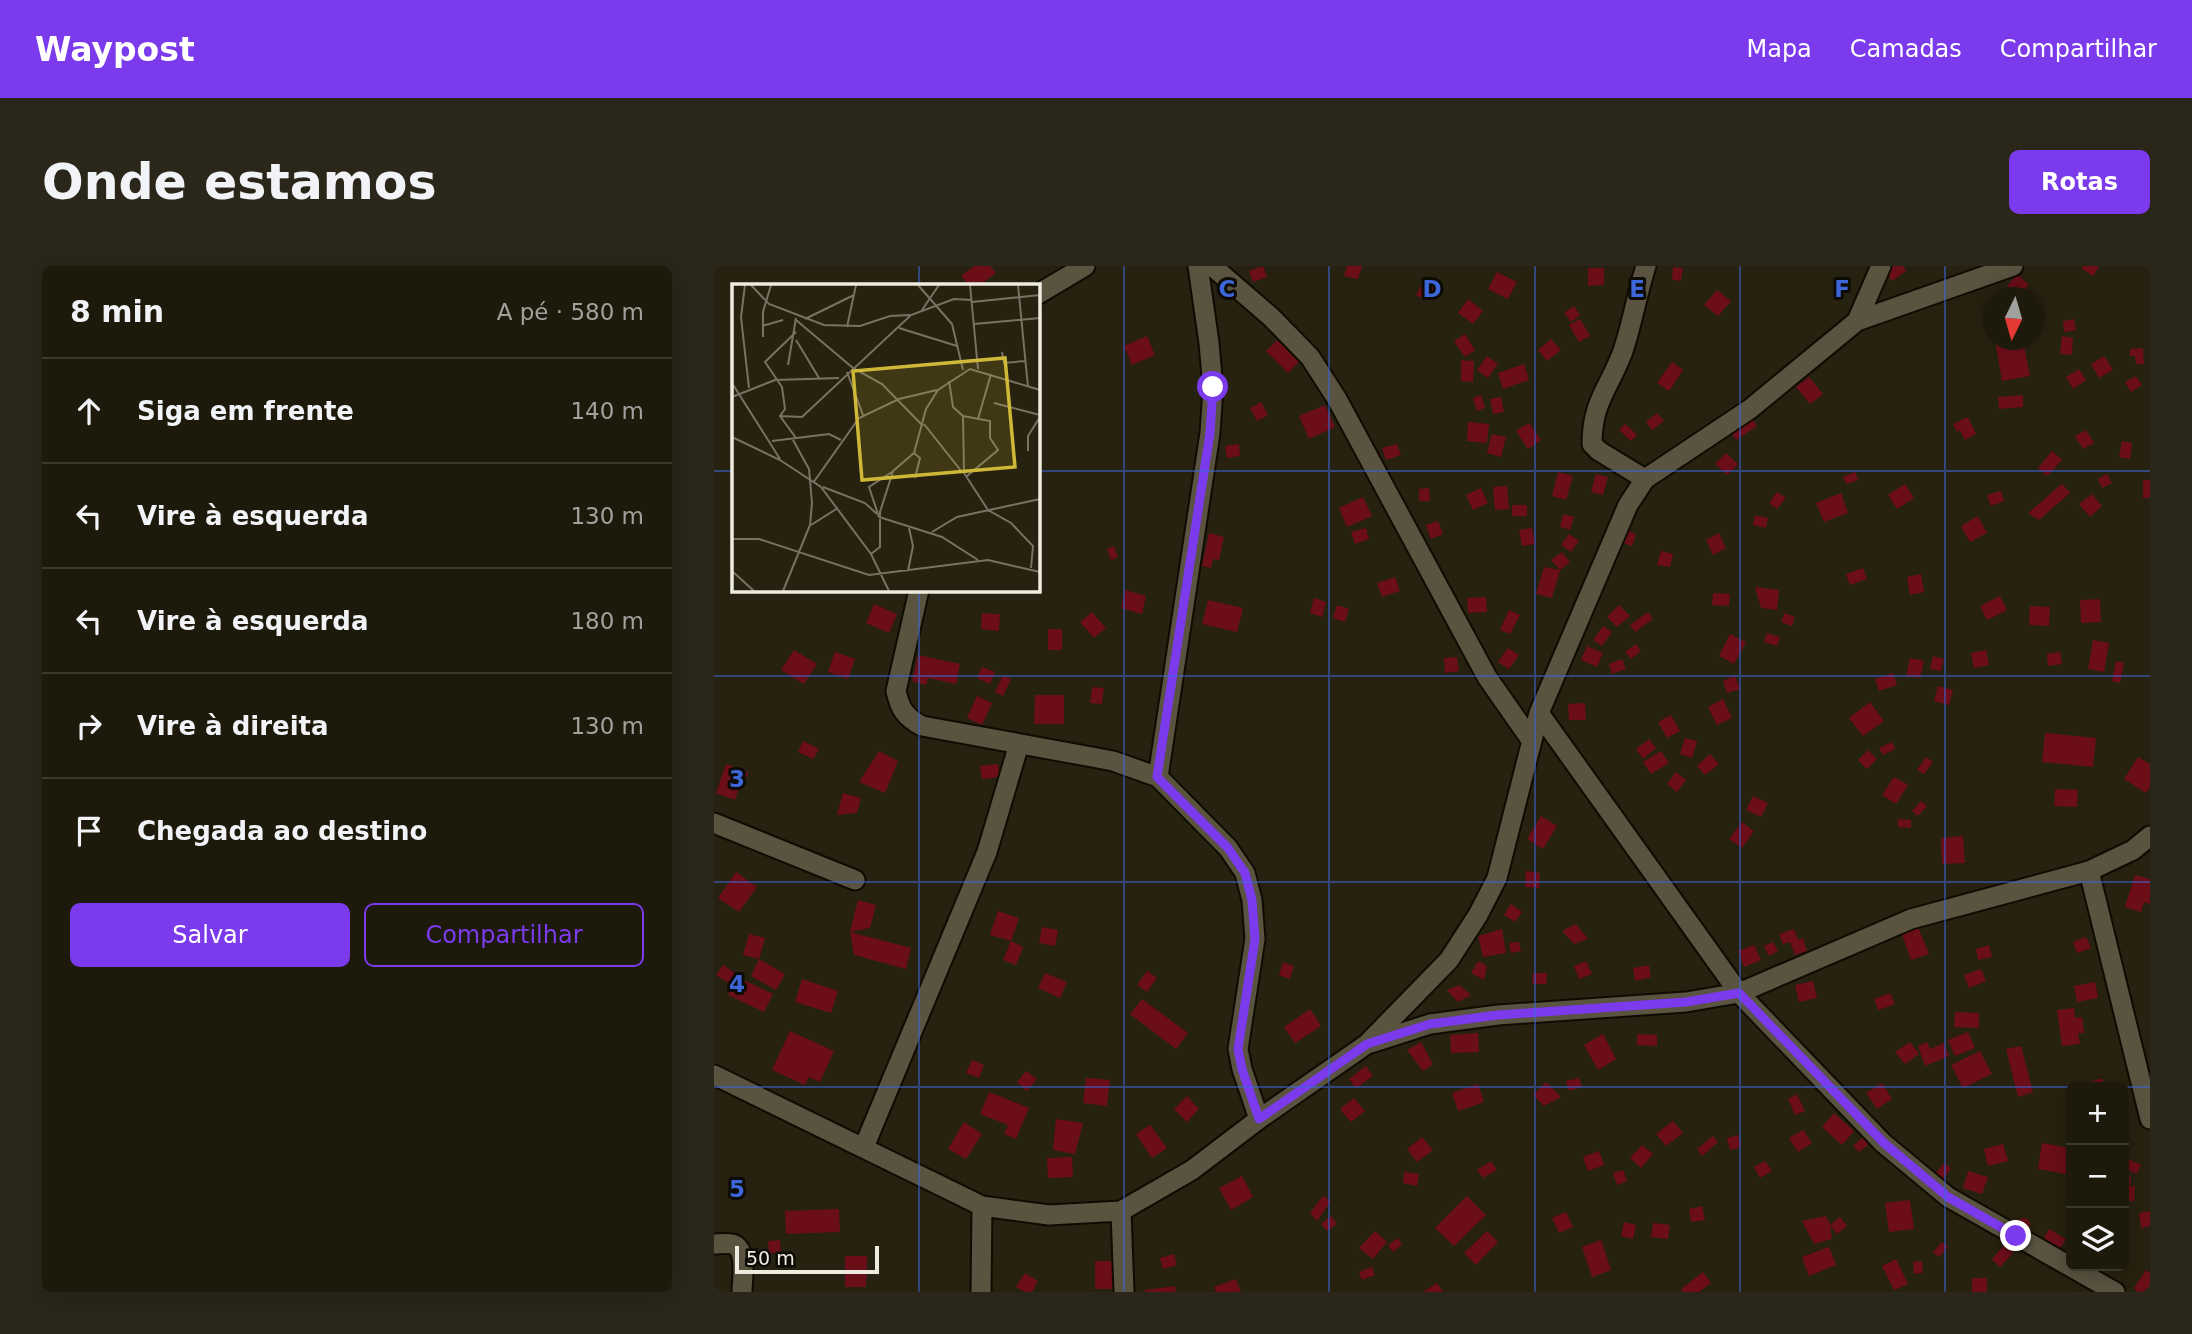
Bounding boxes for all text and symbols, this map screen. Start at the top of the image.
text: Waypost [35,30,195,69]
text: Mapa [1746,35,1812,63]
text: Camadas [1850,35,1962,63]
text: Compartilhar [2000,35,2157,63]
button: Rotas [2009,150,2150,214]
text: Onde estamos [42,154,437,211]
text: C [1219,276,1235,302]
text: D [1422,276,1442,302]
text: E [1629,276,1645,302]
text: F [1834,276,1850,302]
inset map [732,284,1040,592]
north arrow [1982,287,2045,350]
text: 8 min [70,294,164,329]
text: A pé · 580 m [497,299,644,325]
route start [1197,371,1228,402]
icon: ahead [70,392,108,430]
text: Siga em frente [137,396,354,426]
text: 140 m [570,398,644,424]
icon: left [70,497,108,535]
text: Vire à esquerda [137,501,369,531]
text: 130 m [570,503,644,529]
icon: left [70,602,108,640]
text: Vire à esquerda [137,606,369,636]
text: 180 m [570,608,644,634]
icon: right [70,707,108,745]
text: Vire à direita [137,711,329,741]
text: 130 m [570,713,644,739]
text: 3 [729,766,745,792]
icon: arrive [70,812,108,850]
text: Chegada ao destino [137,816,427,846]
button: Salvar [70,903,350,967]
button: Compartilhar [364,903,644,967]
text: 4 [729,971,745,997]
map controls [2066,1082,2129,1271]
button: + [2066,1082,2129,1145]
button: − [2066,1145,2129,1208]
text: 5 [729,1176,745,1202]
button: layers [2066,1208,2129,1271]
route end [2000,1220,2031,1251]
scale bar [735,1243,878,1275]
text: 50 m [746,1247,795,1269]

